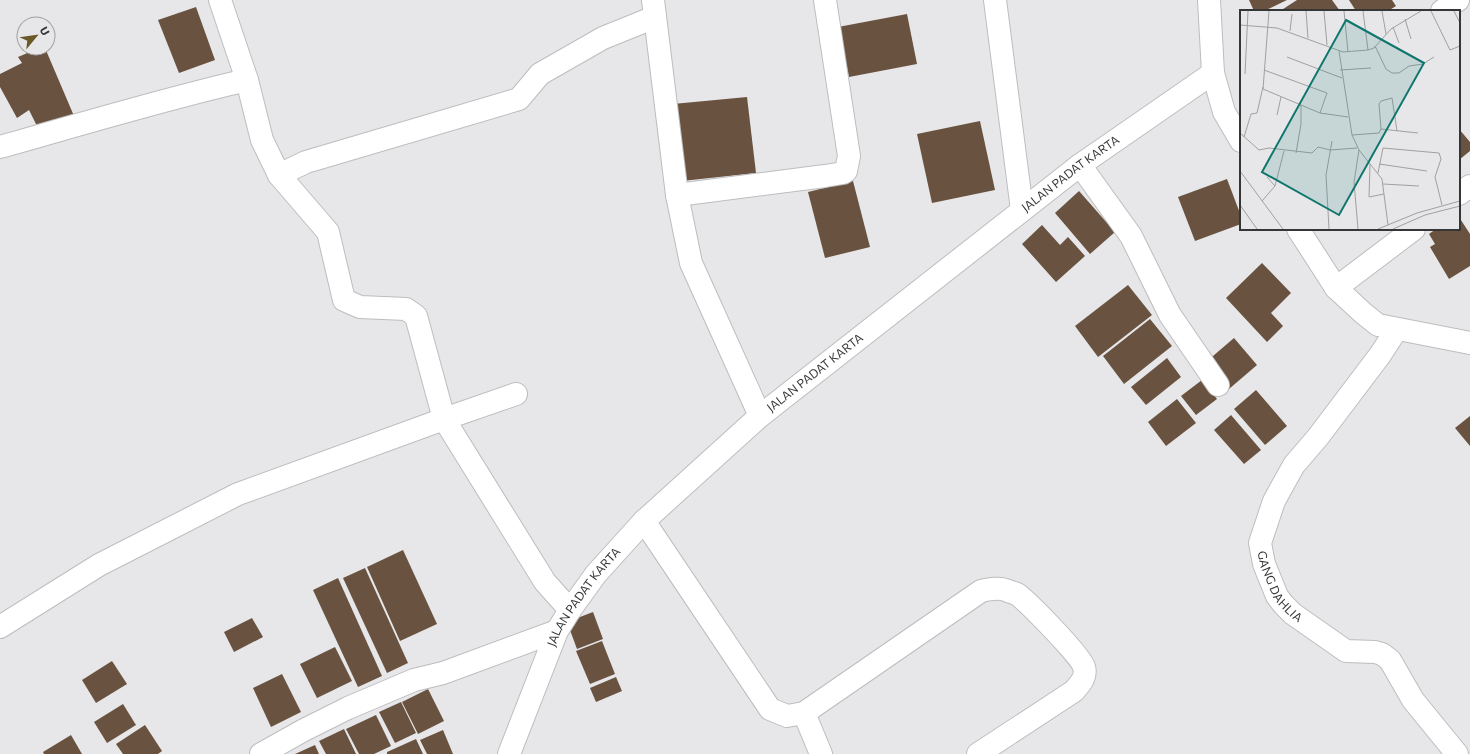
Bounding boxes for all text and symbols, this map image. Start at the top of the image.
inset map [1240,10,1460,230]
north arrow [16,16,56,56]
text: U [38,24,53,38]
street label: JALAN PADAT KARTA [1018,132,1122,215]
street label: JALAN PADAT KARTA [764,330,865,415]
street label: JALAN PADAT KARTA [544,544,623,649]
street label: GANG DAHLIA [1256,549,1305,624]

